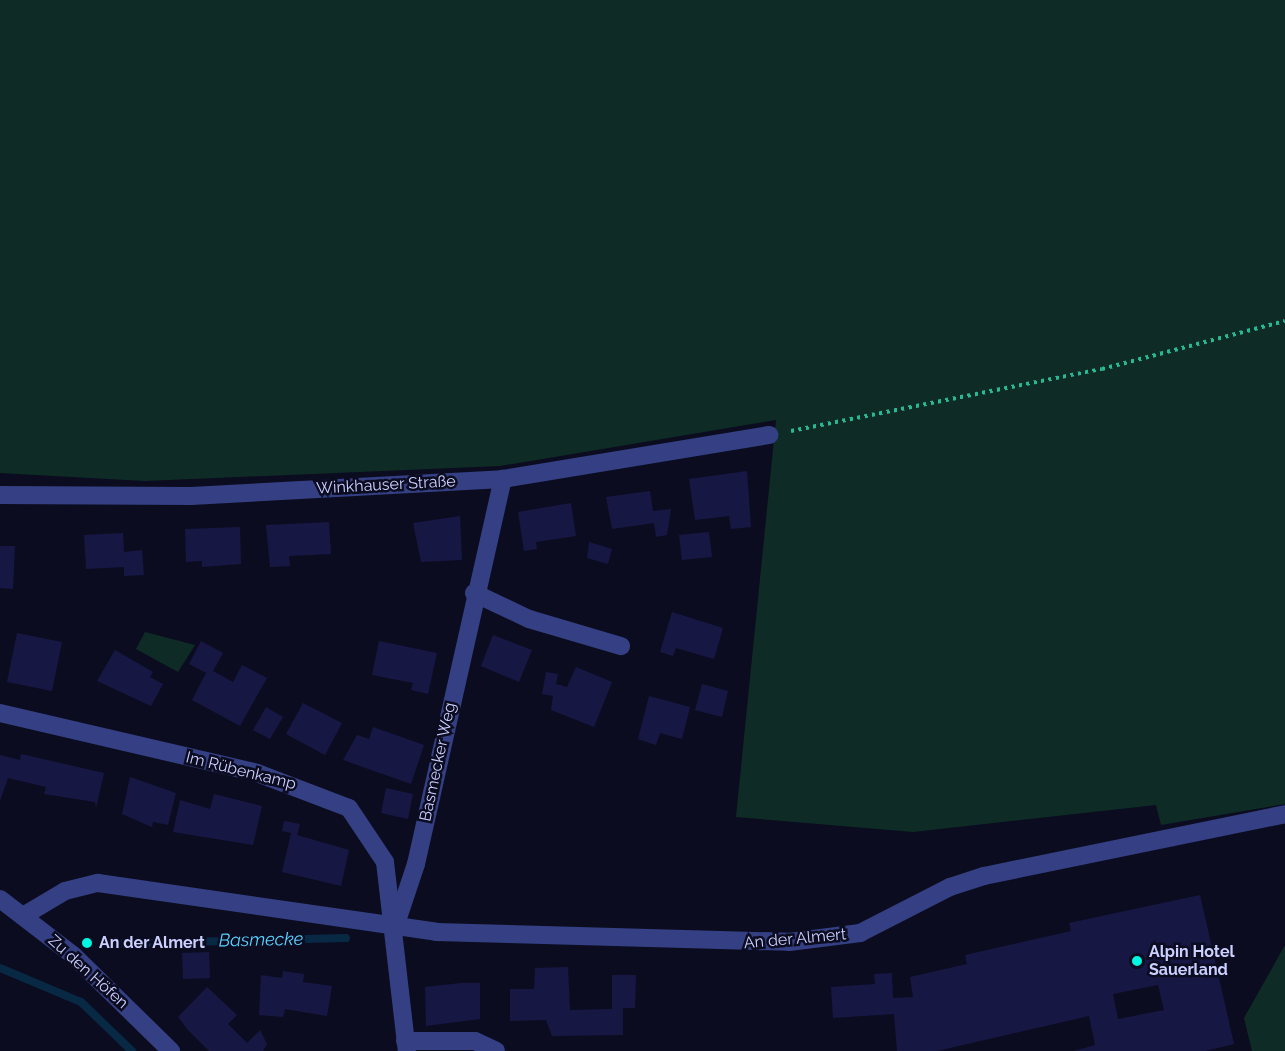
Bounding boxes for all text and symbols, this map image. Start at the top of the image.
street label: Winkhauser Straße [316,472,456,498]
street label: Basmecker Weg [416,700,460,824]
street label: Im Rübenkamp [184,748,298,794]
street label: An der Almert [743,925,847,953]
water label: Basmecke [218,928,304,952]
street label: Zu den Höfen [44,931,132,1013]
place label: An der Almert [99,933,206,953]
marker: An der Almert [80,936,94,950]
place label: Alpin Hotel Sauerland [1149,942,1235,980]
marker: Alpin Hotel Sauerland [1130,954,1144,968]

